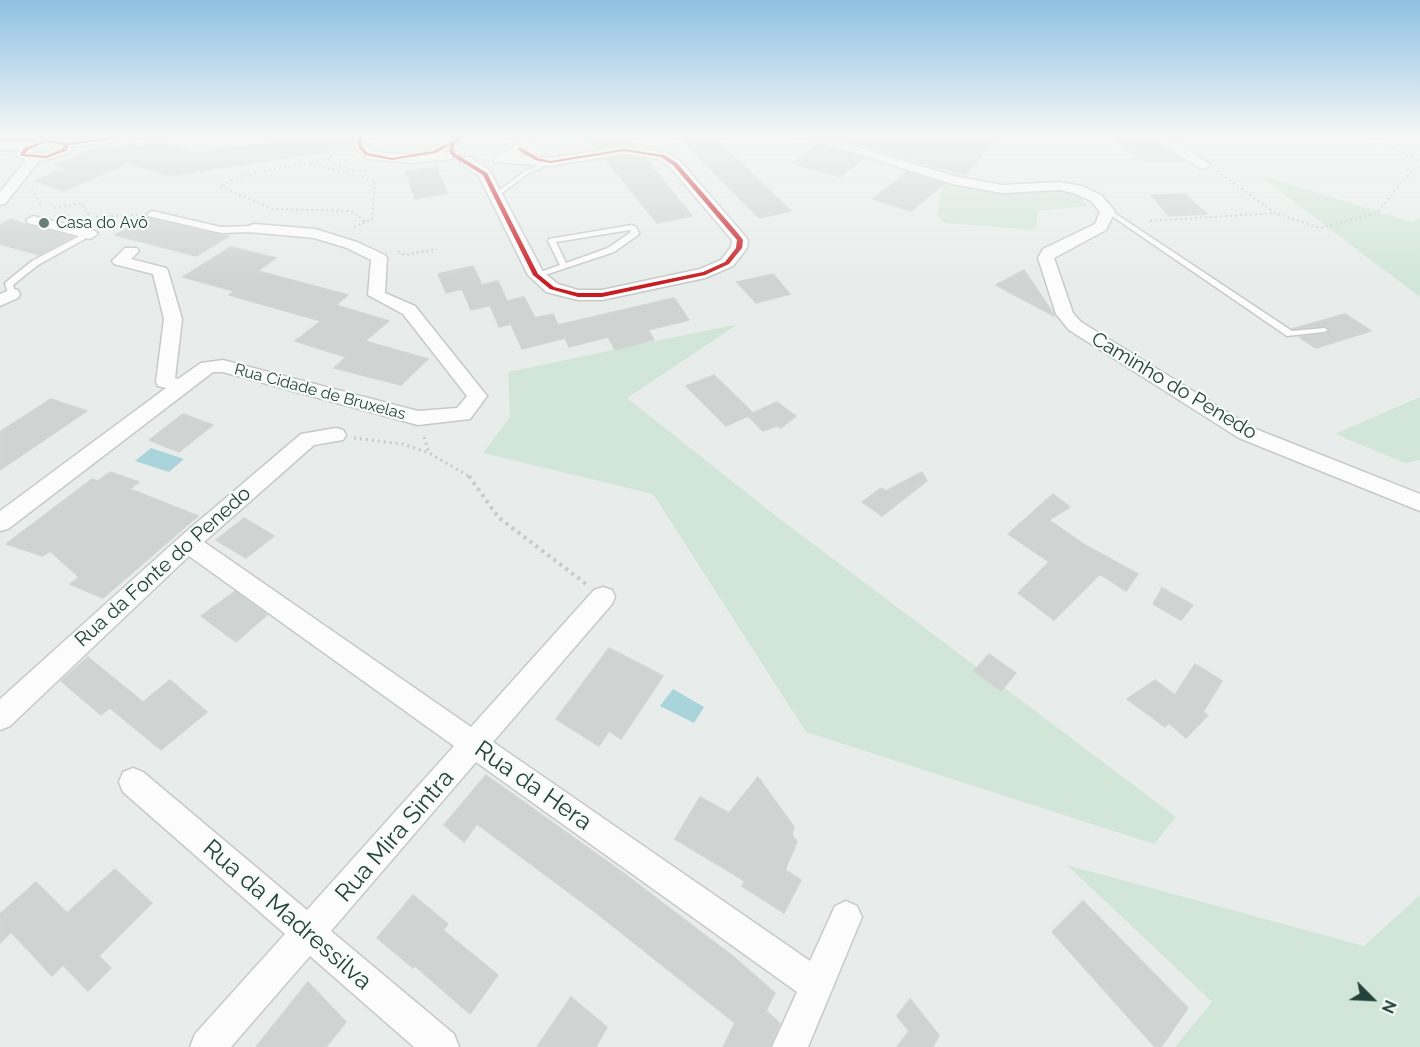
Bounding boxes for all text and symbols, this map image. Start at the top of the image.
place label: Casa do Avô [56,213,148,233]
marker: Casa do Avô [37,216,51,230]
street label: Caminho do Penedo [1087,327,1261,445]
street label: Rua Cidade de Bruxelas [232,360,408,424]
street label: Rua da Fonte do Penedo [70,482,256,652]
street label: Rua da Hera [469,735,597,837]
street label: Rua Mira Sintra [330,764,460,908]
street label: Rua da Madressilva [197,834,377,996]
north arrow [1342,969,1402,1029]
text: N [1378,997,1400,1016]

